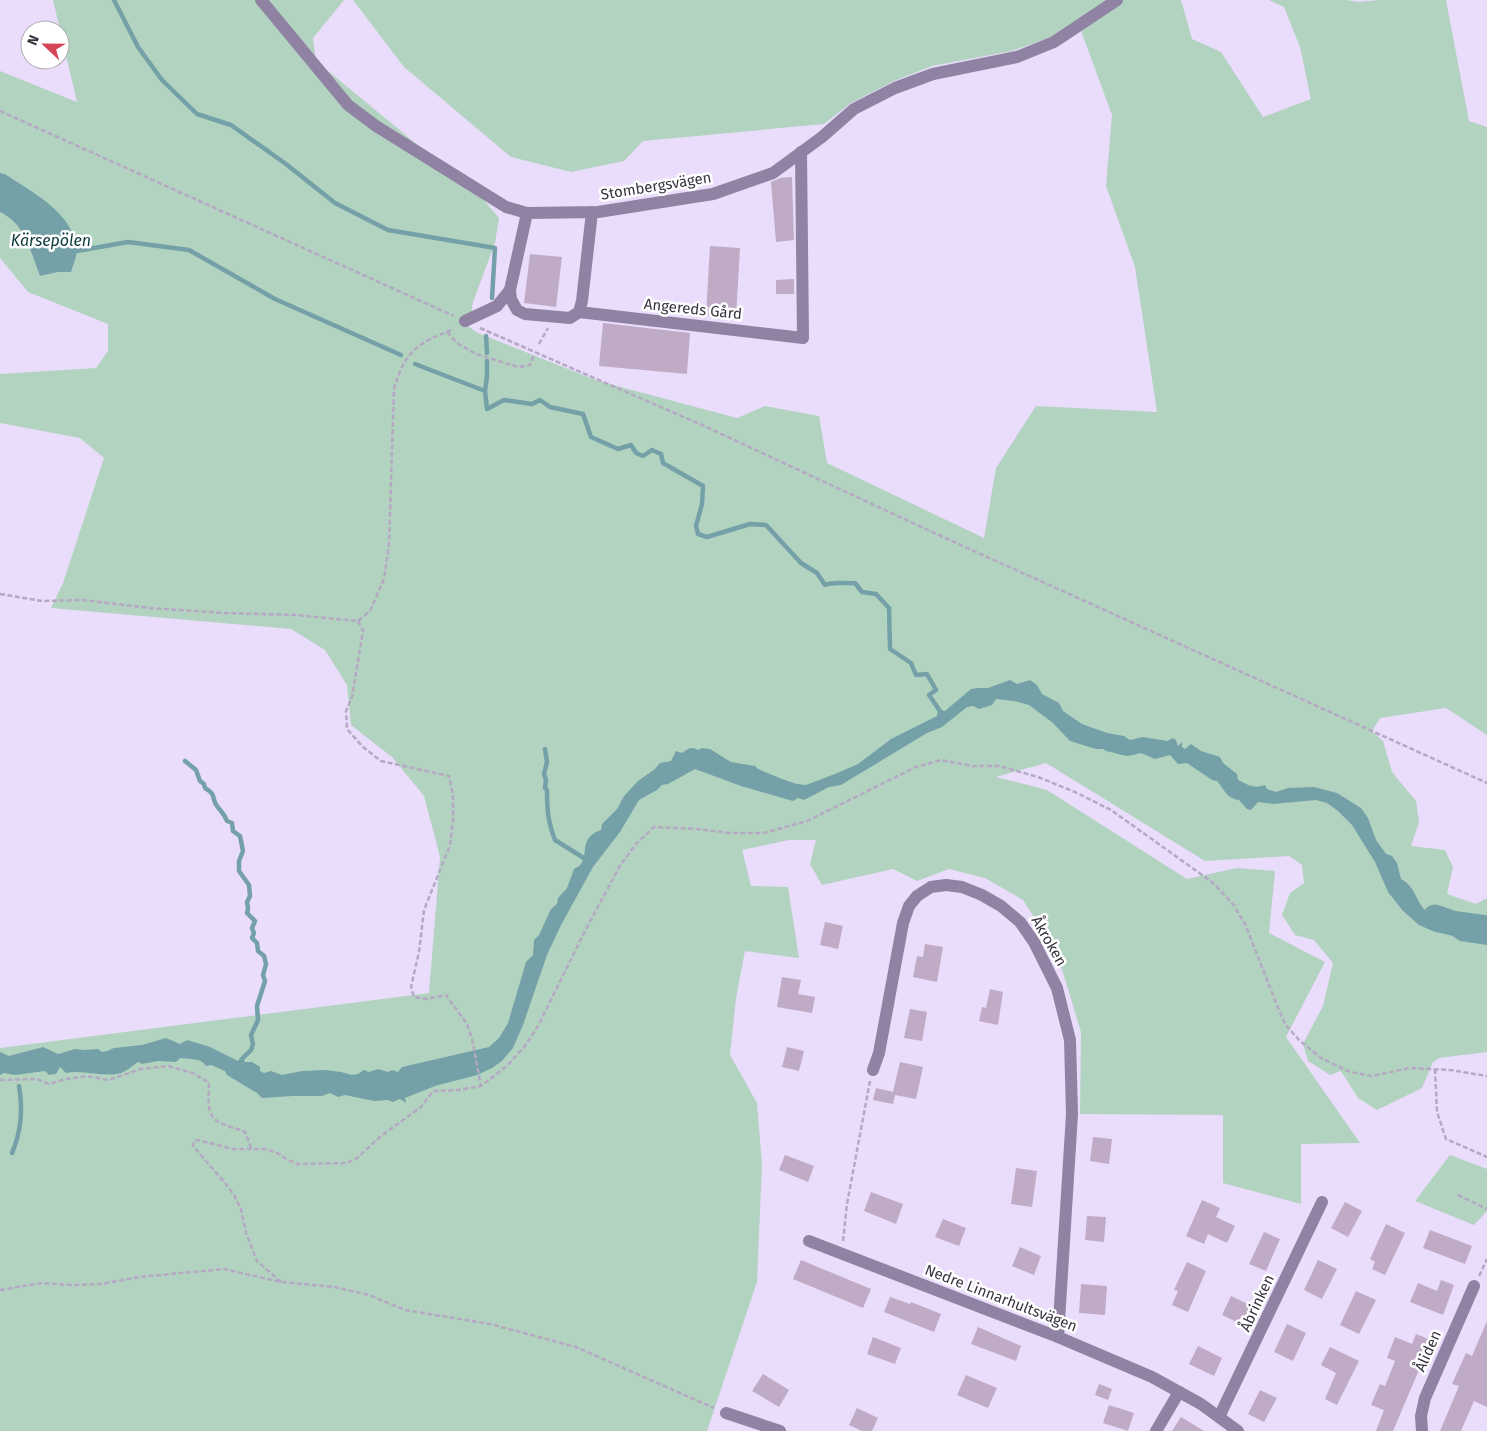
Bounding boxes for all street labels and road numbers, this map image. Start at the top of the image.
street label: Stombergsvägen [599,168,713,204]
street label: Angereds Gård [643,295,743,323]
street label: Åkroken [1027,913,1071,969]
street label: Nedre Linnarhultsvägen [922,1261,1080,1335]
street label: Åbrinken [1236,1272,1278,1334]
street label: Åliden [1411,1328,1445,1374]

